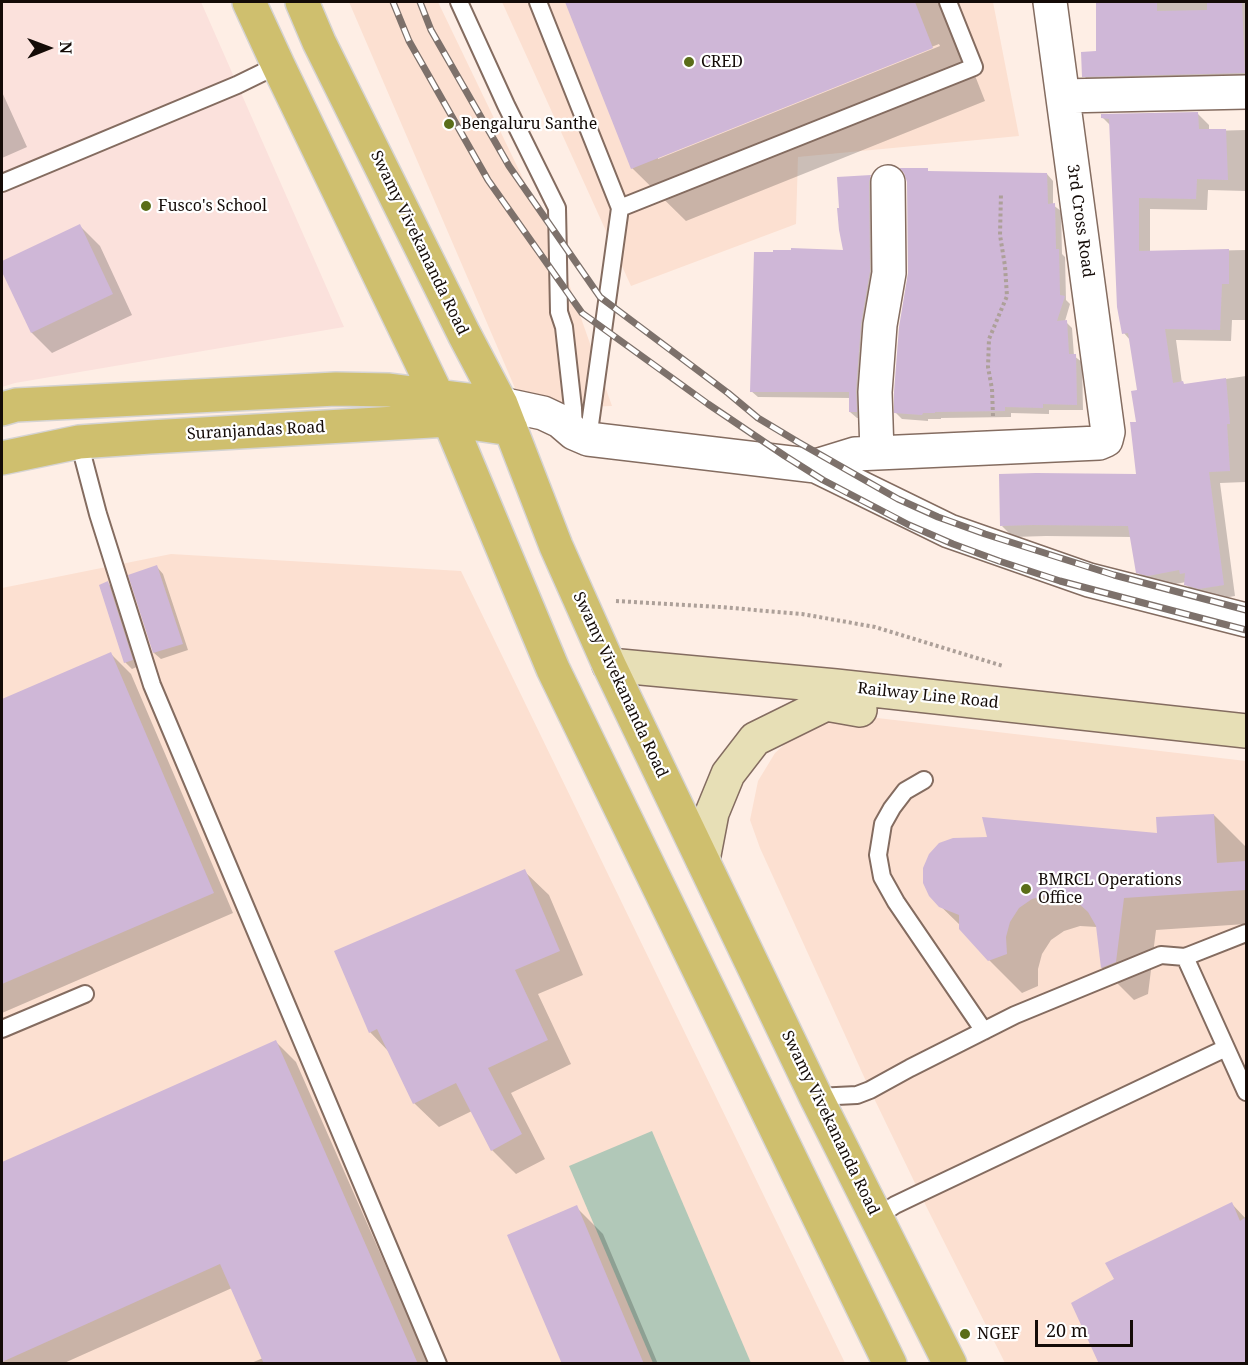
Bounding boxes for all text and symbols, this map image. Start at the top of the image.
north arrow [18,18,78,78]
text: N [55,41,77,54]
place label: CRED [701,52,743,72]
marker: CRED [682,55,696,69]
place label: Bengaluru Santhe [461,114,597,134]
marker: Bengaluru Santhe [442,117,456,131]
street label: Swamy Vivekananda Road [366,148,472,338]
street label: 3rd Cross Road [1063,163,1097,279]
place label: Fusco's School [158,196,267,216]
marker: Fusco's School [139,199,153,213]
street label: Suranjandas Road [186,418,326,444]
street label: Swamy Vivekananda Road [568,589,672,781]
street label: Railway Line Road [856,679,1000,713]
place label: BMRCL Operations Office [1038,870,1182,908]
marker: BMRCL Operations Office [1019,882,1033,896]
street label: Swamy Vivekananda Road [777,1028,883,1218]
scale bar [1038,1308,1136,1346]
text: 20 m [1046,1318,1088,1342]
place label: NGEF [977,1324,1020,1344]
marker: NGEF [958,1327,972,1341]

